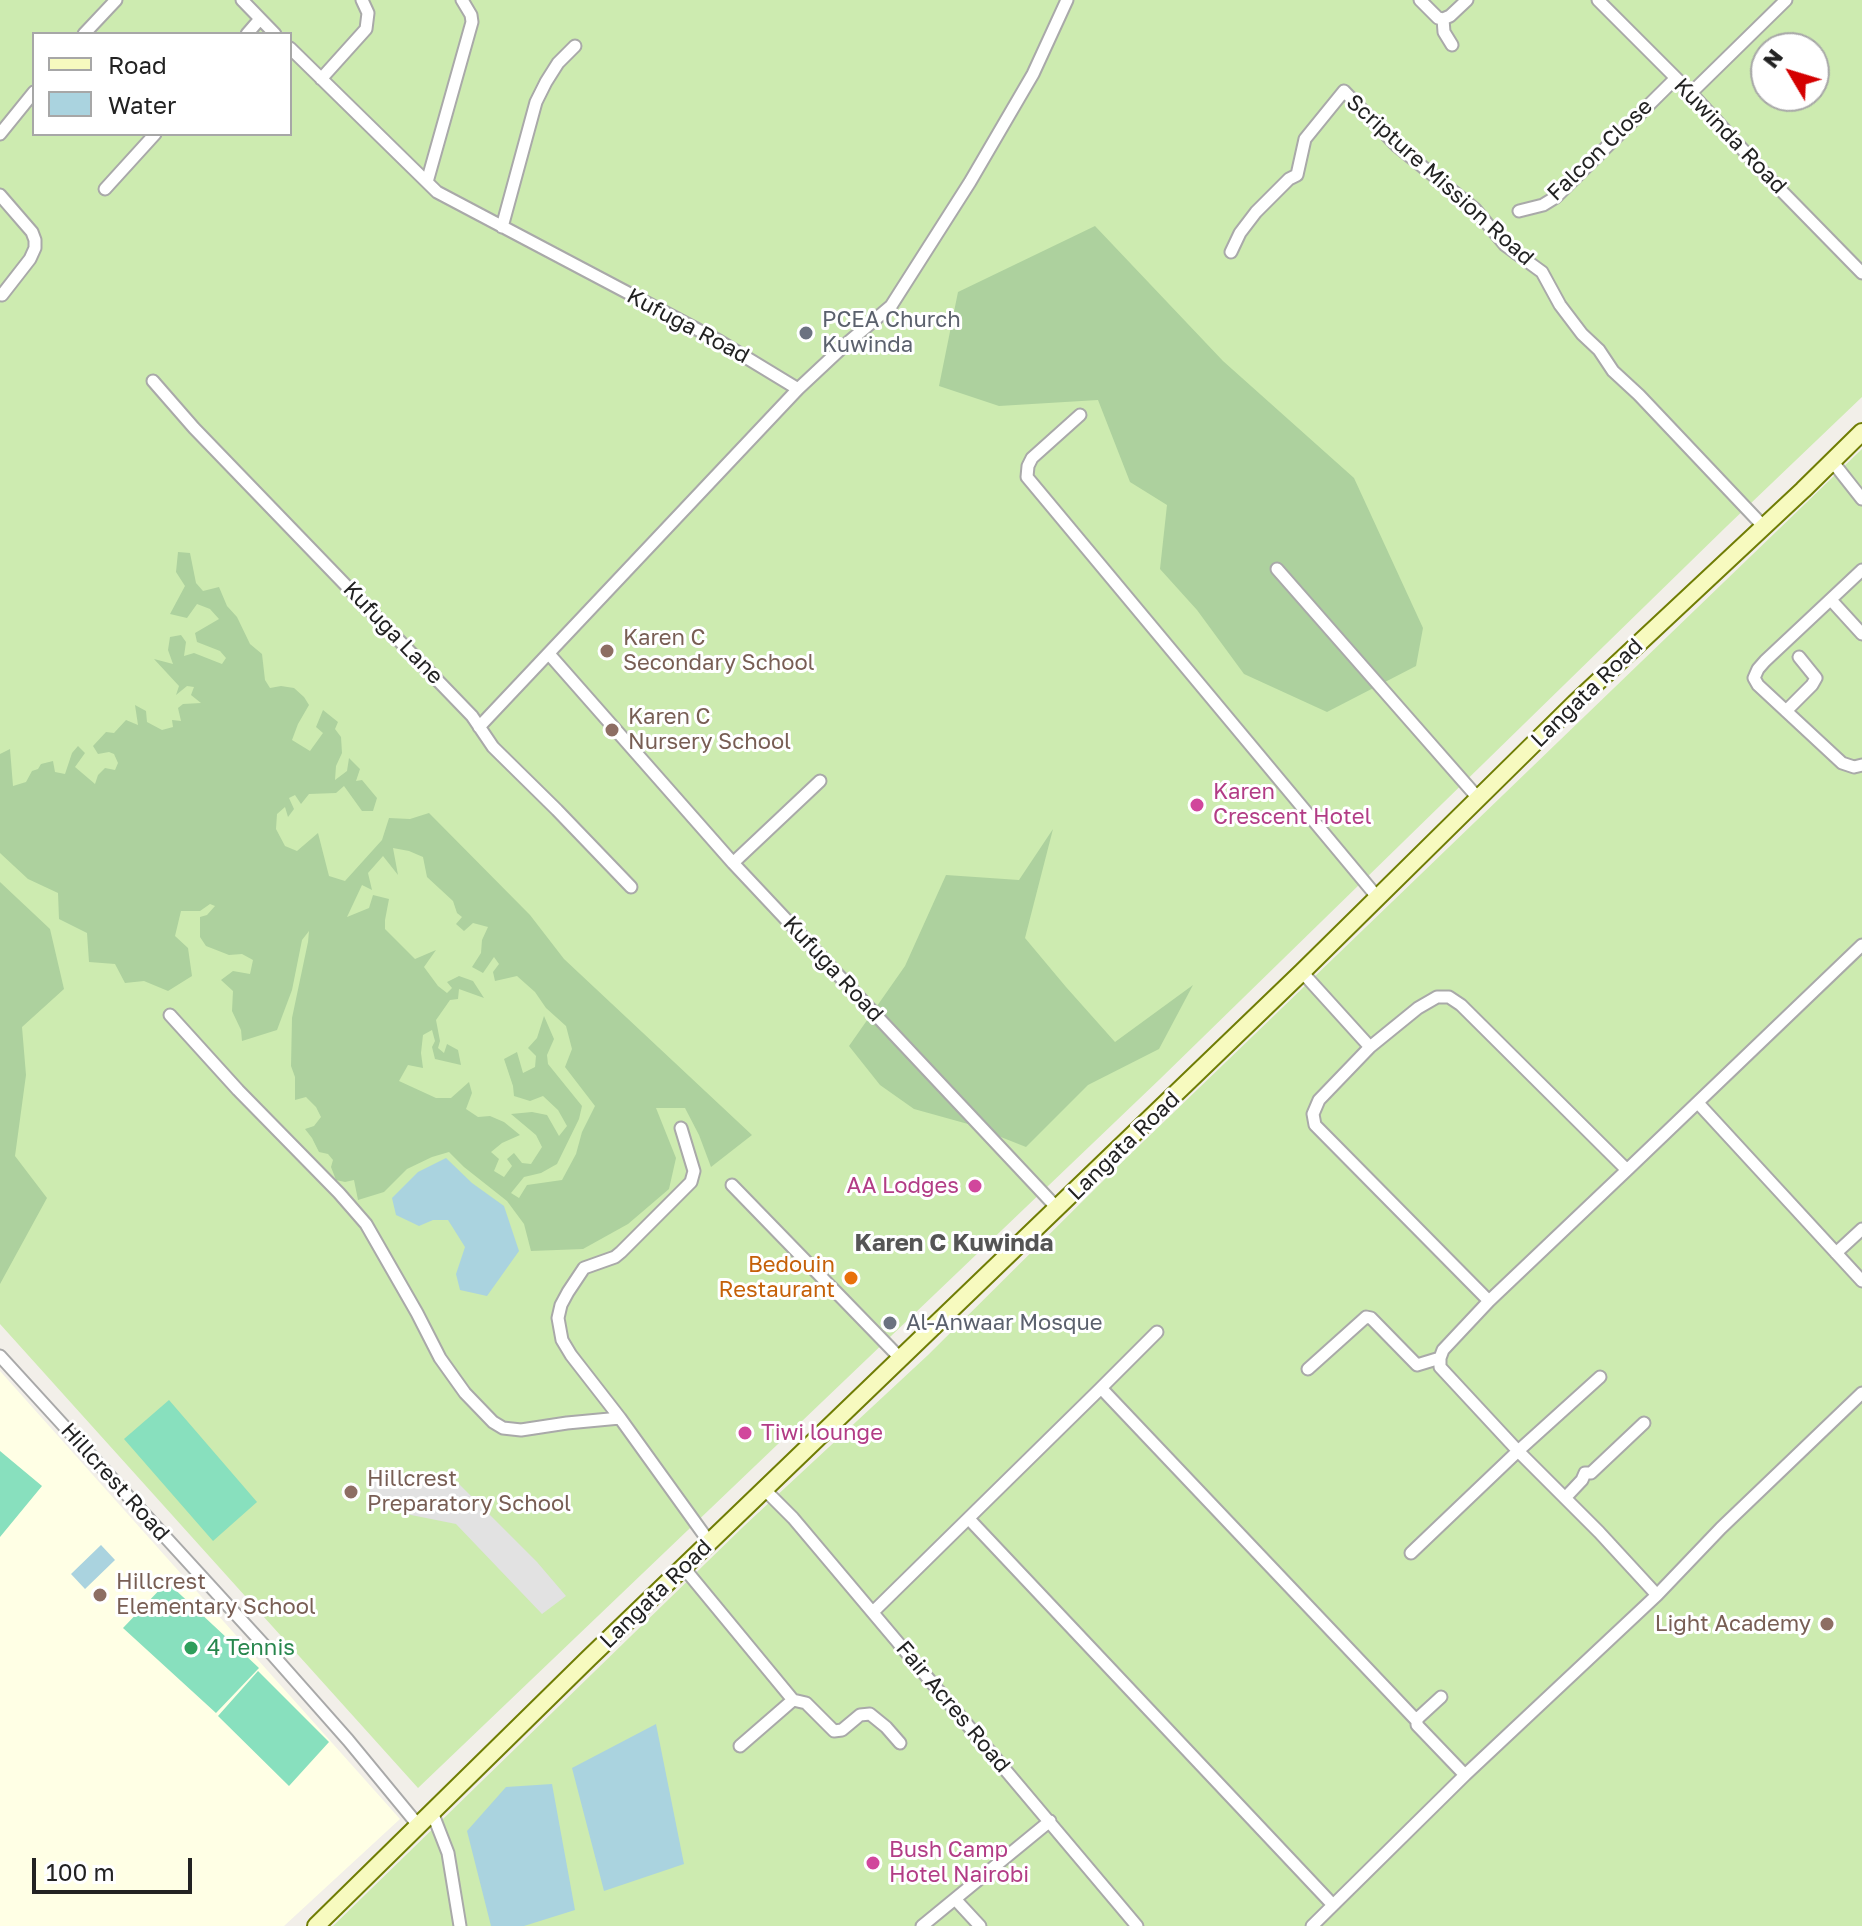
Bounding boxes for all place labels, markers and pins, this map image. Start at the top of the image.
place label: PCEA Church Kuwinda [822,307,961,358]
marker: PCEA Church Kuwinda [797,324,815,342]
place label: Karen C Secondary School [623,625,815,676]
marker: Karen C Secondary School [598,642,616,660]
place label: Karen C Nursery School [628,704,791,756]
marker: Karen C Nursery School [603,721,621,739]
place label: Karen Crescent Hotel [1213,779,1372,830]
marker: Karen Crescent Hotel [1188,796,1206,814]
place label: AA Lodges [847,1173,959,1199]
marker: AA Lodges [966,1177,984,1195]
place label: Bedouin Restaurant [718,1252,835,1304]
marker: Bedouin Restaurant [842,1269,860,1287]
place label: Al-Anwaar Mosque [906,1310,1103,1336]
marker: Al-Anwaar Mosque [881,1314,899,1332]
place label: Tiwi lounge [761,1420,883,1446]
marker: Tiwi lounge [736,1424,754,1442]
place label: Hillcrest Preparatory School [367,1466,571,1518]
marker: Hillcrest Preparatory School [342,1483,360,1501]
place label: Hillcrest Elementary School [116,1569,316,1620]
marker: Hillcrest Elementary School [91,1586,109,1604]
place label: Light Academy [1655,1611,1811,1637]
marker: Light Academy [1818,1615,1836,1633]
place label: 4 Tennis [207,1635,295,1661]
marker: 4 Tennis [182,1639,200,1657]
place label: Bush Camp Hotel Nairobi [889,1837,1029,1888]
marker: Bush Camp Hotel Nairobi [864,1854,882,1872]

